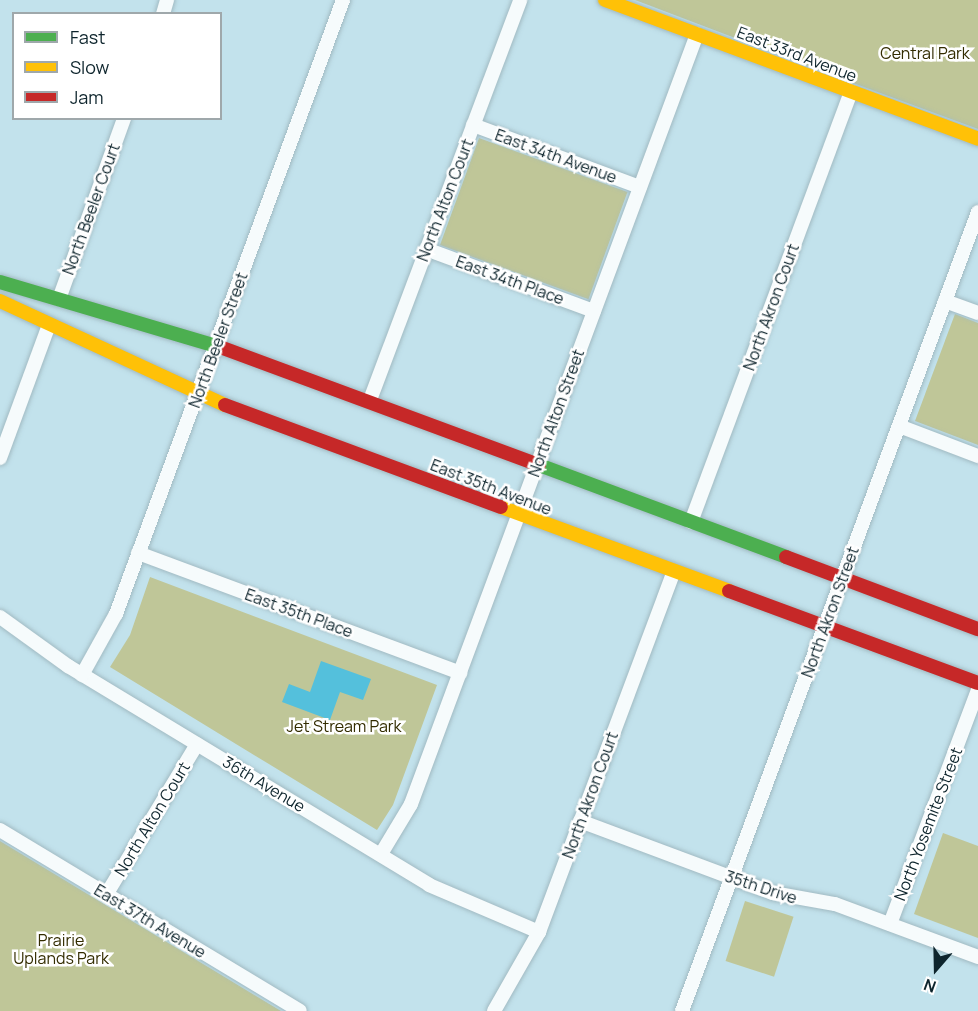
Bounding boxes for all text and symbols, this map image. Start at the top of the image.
legend [12,12,222,120]
street label: East 33rd Avenue [734,22,860,86]
text: Fast [70,25,105,49]
park label: Central Park [880,43,970,63]
text: Slow [70,55,109,79]
text: Jam [70,85,104,109]
street label: East 34th Avenue [492,125,620,187]
street label: North Alton Court [413,136,477,264]
street label: North Beeler Court [58,141,124,277]
street label: North Akron Court [739,241,803,373]
street label: East 34th Place [453,252,567,308]
street label: North Beeler Street [185,270,251,410]
street label: North Alton Street [524,347,588,479]
street label: East 35th Avenue [428,455,554,519]
street label: North Akron Street [797,544,863,680]
street label: East 35th Place [242,585,356,641]
park label: Jet Stream Park [287,716,401,736]
street label: North Akron Court [558,729,622,861]
street label: North Yosemite Street [890,745,966,903]
street label: 36th Avenue [219,752,309,816]
street label: North Alton Court [110,758,194,880]
street label: 35th Drive [723,866,799,908]
street label: East 37th Avenue [91,880,209,962]
park label: Prairie Uplands Park [13,930,109,968]
north arrow [906,939,966,999]
text: N [921,974,939,998]

